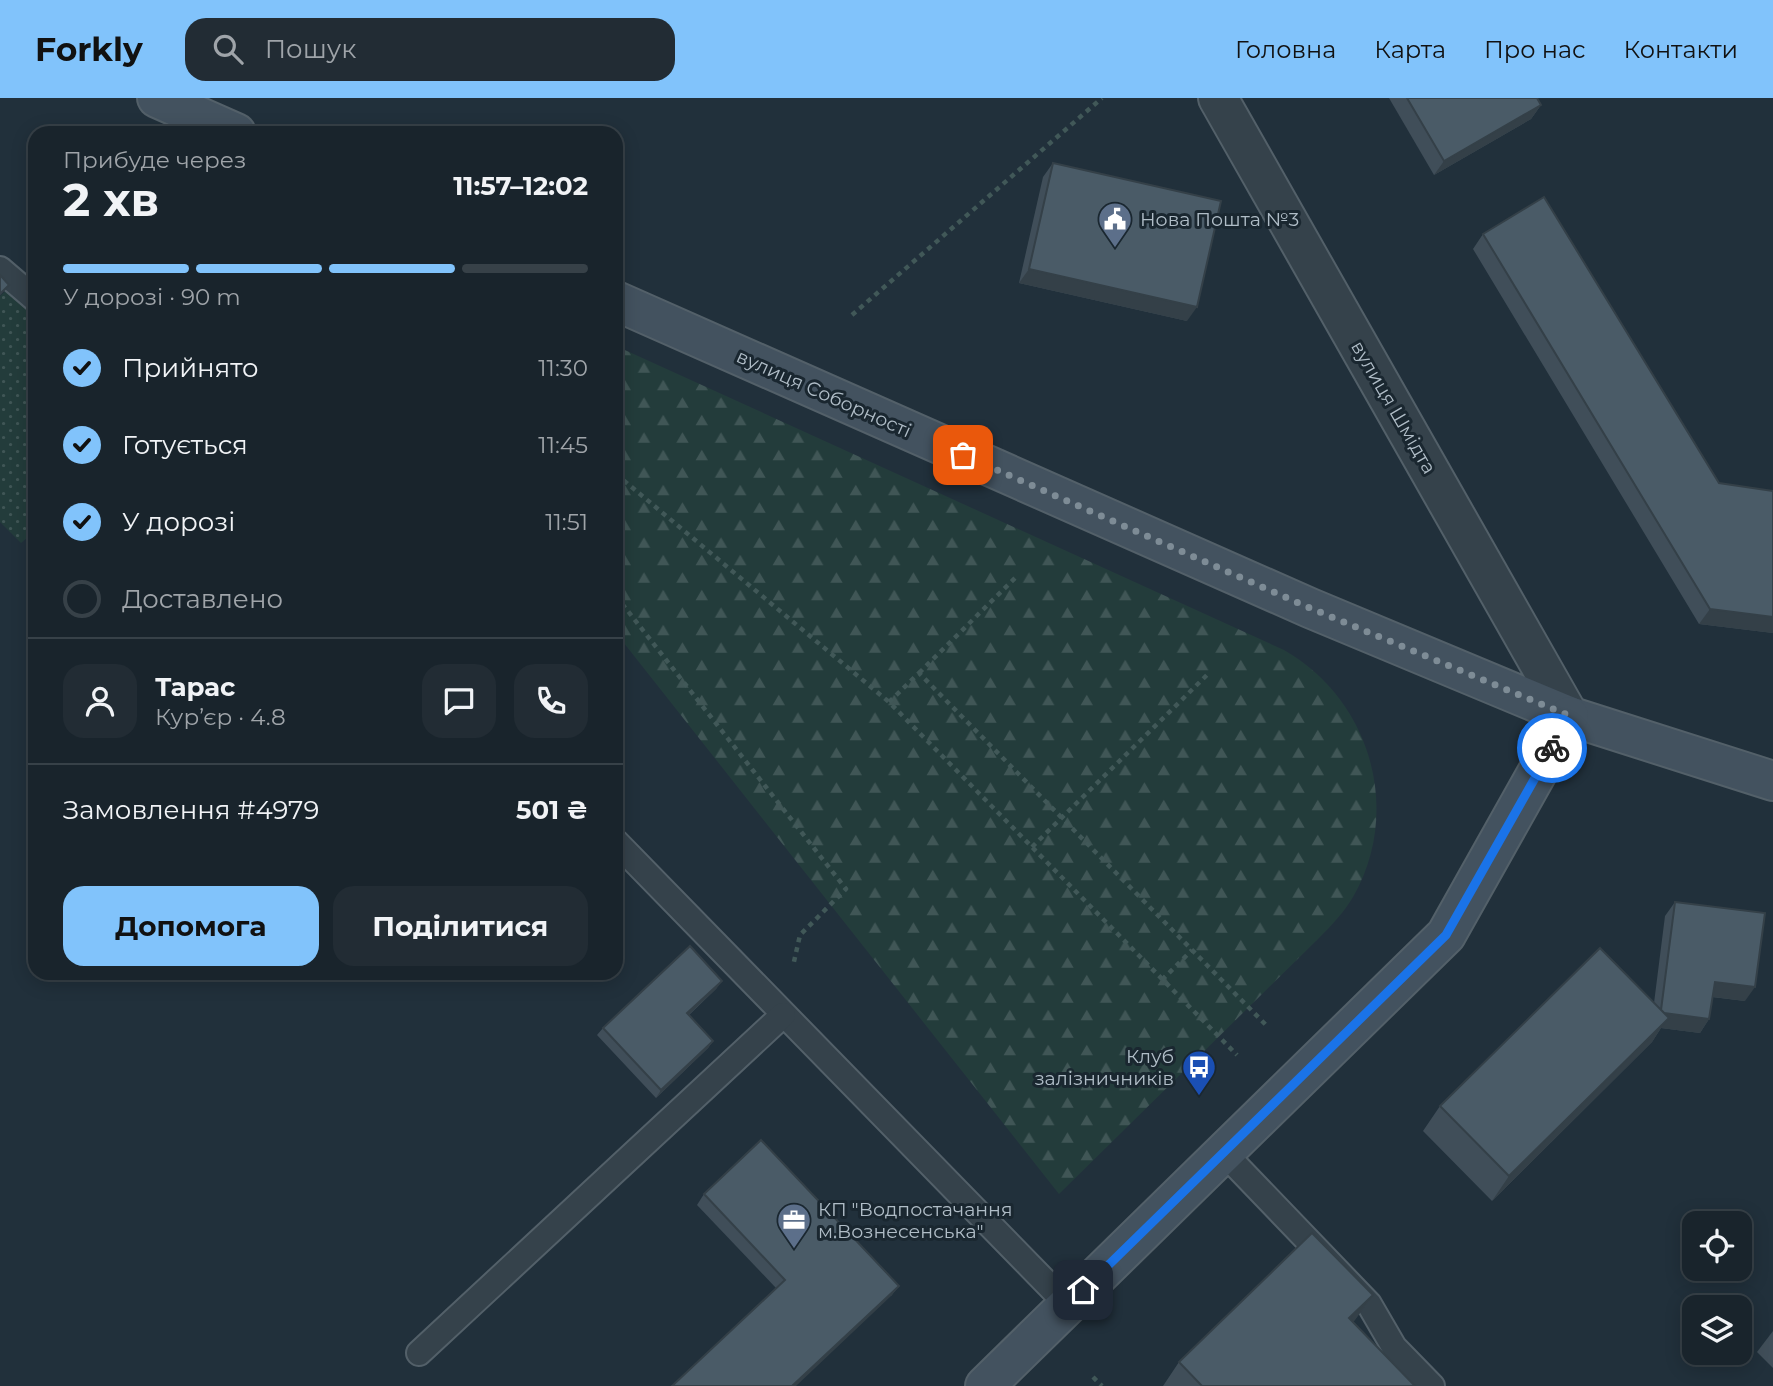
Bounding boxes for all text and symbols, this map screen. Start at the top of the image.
search box [185,18,675,81]
text: Forkly [35,29,143,69]
icon: search [209,30,247,68]
text: Пошук [265,33,356,65]
text: Головна [1235,35,1336,64]
text: Карта [1374,35,1446,64]
text: Про нас [1484,35,1586,64]
text: Контакти [1624,35,1738,64]
text: Прибуде через [63,146,246,174]
text: 11:57–12:02 [453,170,588,202]
text: 2 хв [63,171,159,228]
public building icon: Нова Пошта №3 [1096,200,1134,249]
place label: Нова Пошта №3 [1140,208,1299,231]
text: У дорозі · 90 m [63,283,241,311]
street label: вулиця Шмідта [1346,337,1441,478]
street label: вулиця Соборності [733,345,915,442]
icon: check [63,349,101,387]
text: Прийнято [122,352,259,384]
text: 11:30 [538,354,588,382]
pin [933,425,993,485]
icon: check [63,426,101,464]
text: Готується [122,429,248,461]
text: 11:45 [538,431,588,459]
icon: bag [944,436,982,474]
icon: check [63,503,101,541]
text: У дорозі [122,506,235,538]
text: 11:51 [545,508,588,536]
text: Доставлено [122,583,283,615]
button: person [63,664,137,738]
button: chat [422,664,496,738]
button: phone [514,664,588,738]
text: Тарас [155,671,235,703]
text: Кур’єр · 4.8 [155,703,286,731]
courier [1517,713,1587,783]
icon: bike [1533,729,1571,767]
text: Замовлення #4979 [63,794,319,826]
text: 501 ₴ [516,794,588,826]
button: Допомога [63,886,319,966]
button: Поділитися [333,886,588,966]
place label: Клуб залізничників [1034,1045,1174,1090]
bus stop icon: Клуб залізничників [1180,1048,1218,1097]
place label: КП "Водпостачання м.Вознесенська" [818,1198,1012,1243]
office icon: КП "Водпостачання м.Вознесенська" [775,1201,813,1250]
map controls [1682,1211,1752,1365]
button: locate [1682,1211,1752,1281]
pin [1053,1260,1113,1320]
icon: home [1064,1271,1102,1309]
button: layers [1682,1295,1752,1365]

